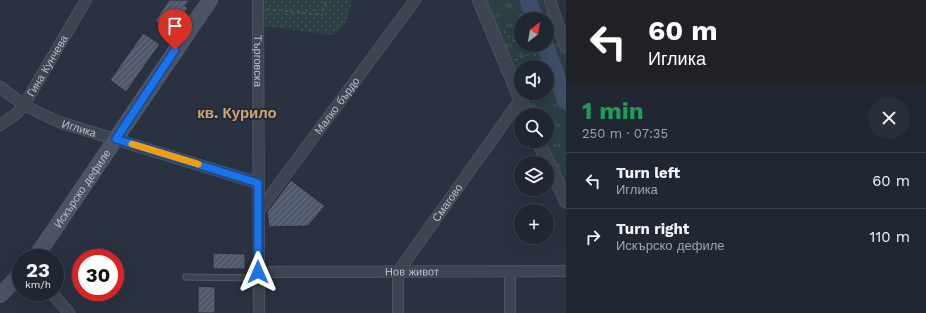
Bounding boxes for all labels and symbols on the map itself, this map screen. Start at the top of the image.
pin [158,9,192,50]
north arrow [514,12,554,52]
street label: Гина Кунчева [24,32,71,99]
street label: Търговска [252,35,265,88]
street label: Малко бърдо [311,74,362,137]
district label: кв. Курило [197,104,277,122]
street label: Иглика [60,117,99,140]
street label: Искърско дефиле [51,147,113,230]
street label: Смагово [429,181,465,224]
speed limit sign: 30 [72,249,124,301]
position arrow [237,251,279,293]
street label: Нов живот [385,265,439,278]

